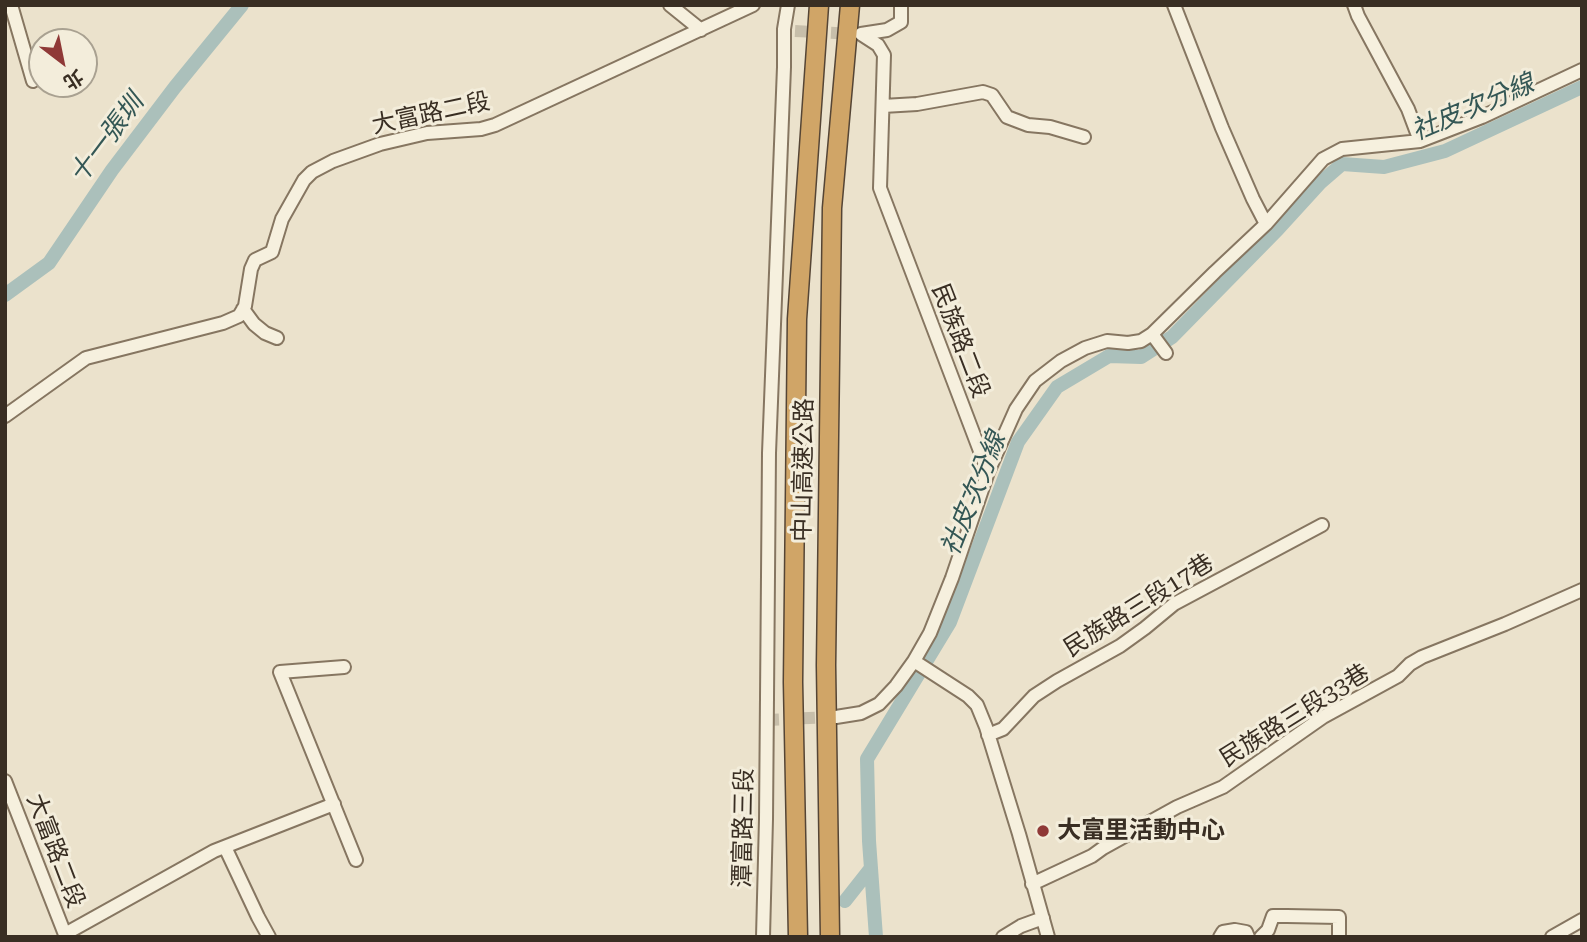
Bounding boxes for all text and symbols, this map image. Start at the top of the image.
north arrow [28,28,98,98]
text: 北 [59,65,87,94]
water label: 社皮次分線 [1407,68,1539,148]
street label: 大富路二段 [369,87,493,141]
water label: 十一張圳 [63,88,151,190]
street label: 民族路二段 [925,280,995,402]
street label: 中山高速公路 [788,398,820,542]
water label: 社皮次分線 [935,428,1013,560]
street label: 民族路三段17巷 [1059,549,1219,663]
street label: 民族路三段33巷 [1215,659,1375,773]
street label: 潭富路三段 [729,768,759,888]
street label: 大富路二段 [20,790,90,912]
place label: 大富里活動中心 [1057,817,1225,845]
marker: 大富里活動中心 [1035,823,1051,839]

